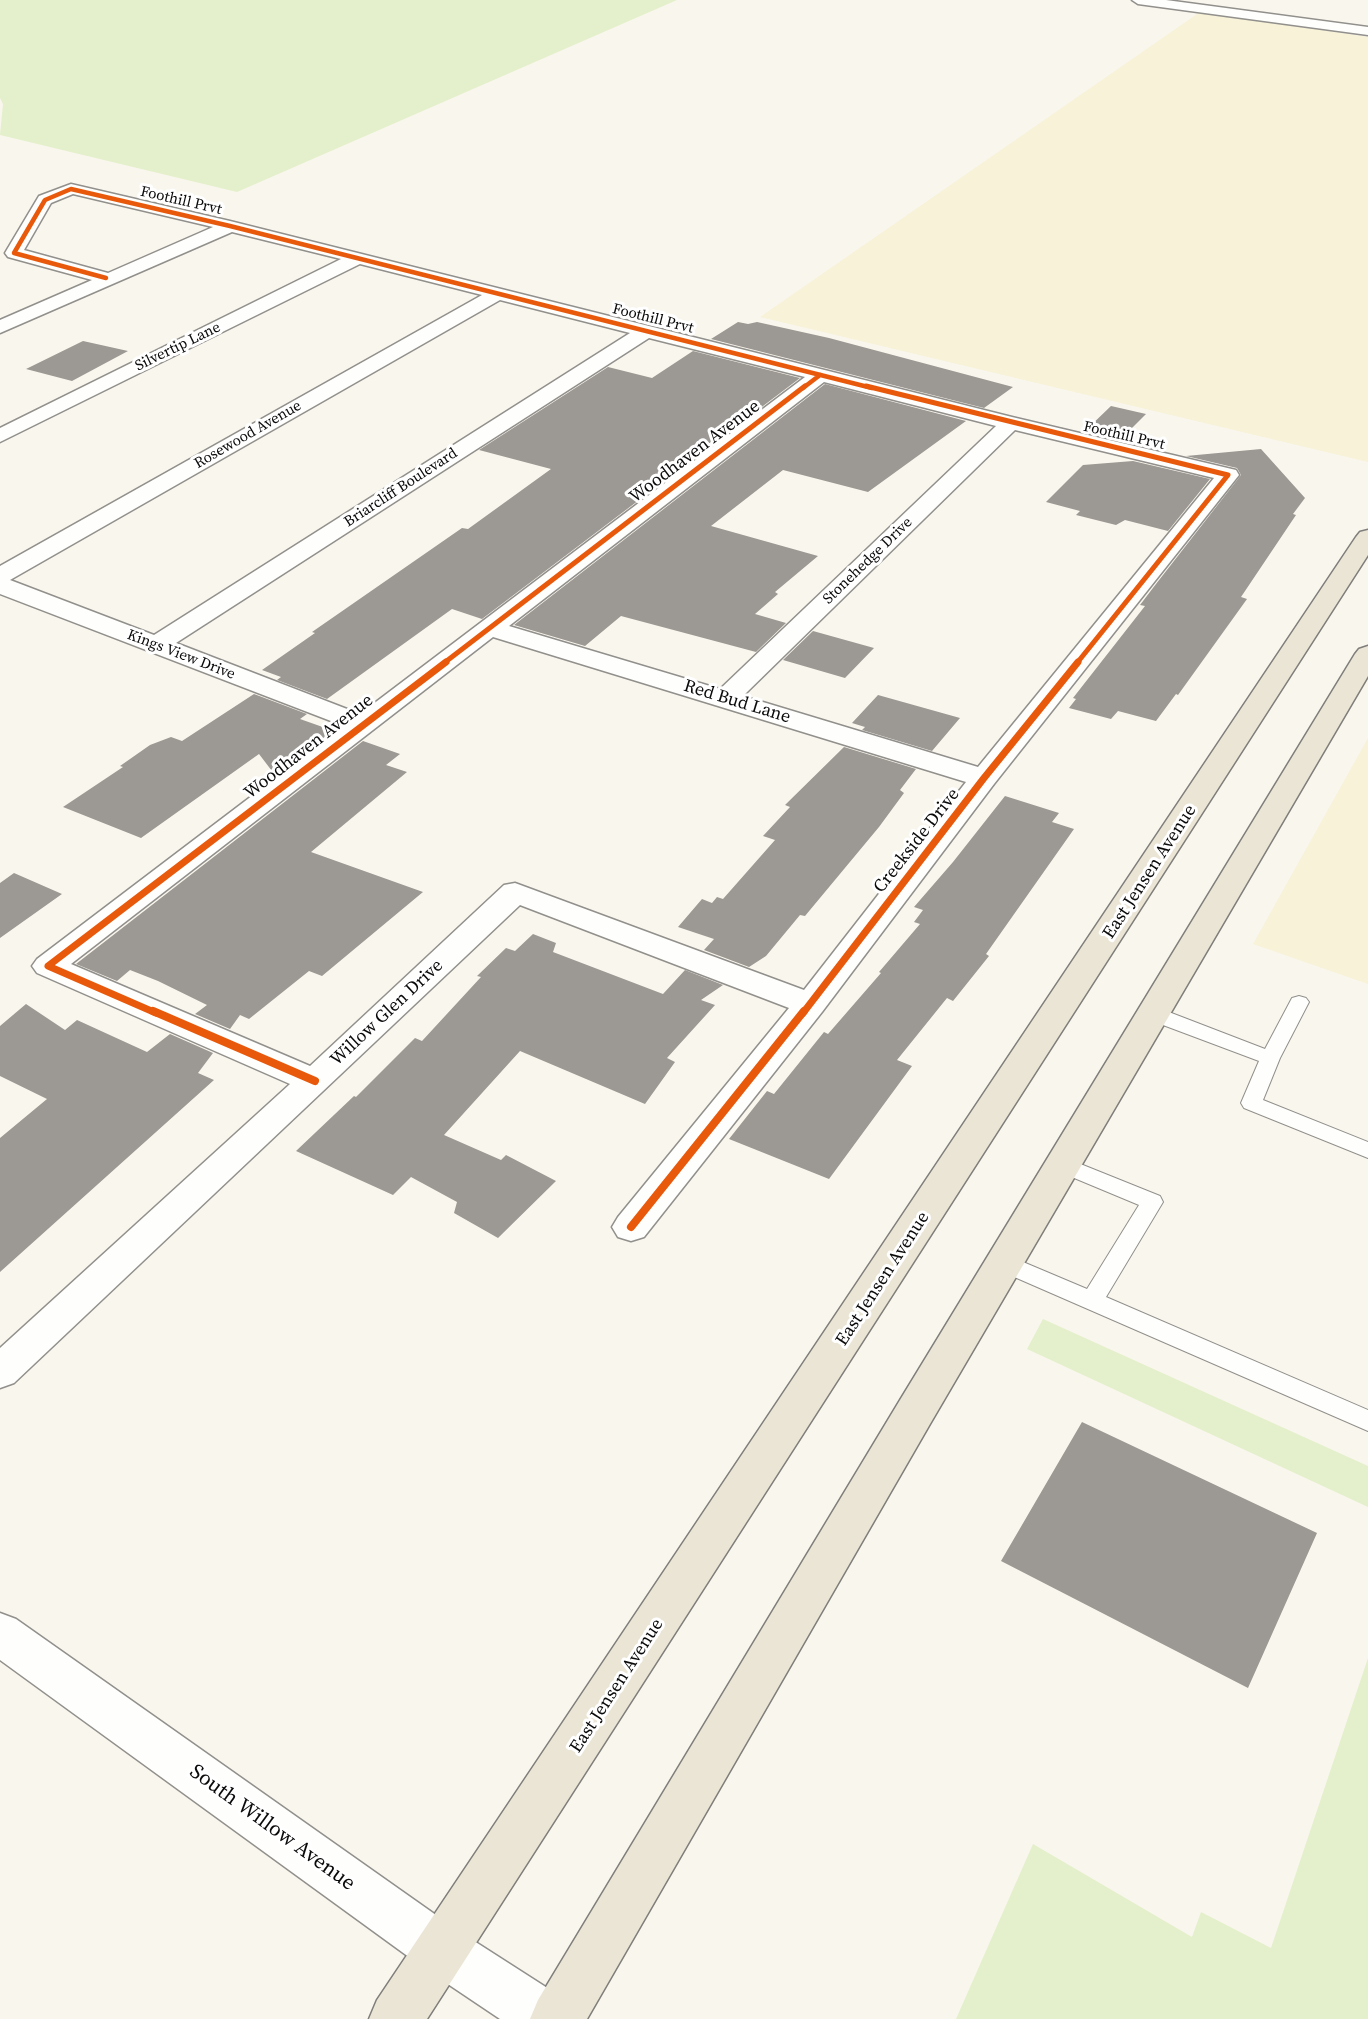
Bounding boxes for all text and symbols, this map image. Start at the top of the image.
street label: Foothill Prvt [139,183,223,219]
street label: Foothill Prvt [611,300,695,338]
street label: Silvertip Lane [132,319,224,375]
street label: Woodhaven Avenue [626,396,764,508]
street label: Rosewood Avenue [191,397,305,473]
street label: Foothill Prvt [1082,418,1166,454]
street label: Briarcliff Boulevard [341,445,461,531]
street label: Stonehedge Drive [820,514,916,608]
street label: Kings View Drive [125,626,237,684]
street label: Red Bud Lane [681,675,793,729]
street label: Woodhaven Avenue [240,690,378,804]
street label: Creekside Drive [869,784,965,898]
street label: East Jensen Avenue [1099,801,1201,943]
street label: Willow Glen Drive [326,955,448,1071]
street label: East Jensen Avenue [832,1208,934,1350]
street label: East Jensen Avenue [566,1615,668,1757]
street label: South Willow Avenue [184,1759,360,1897]

